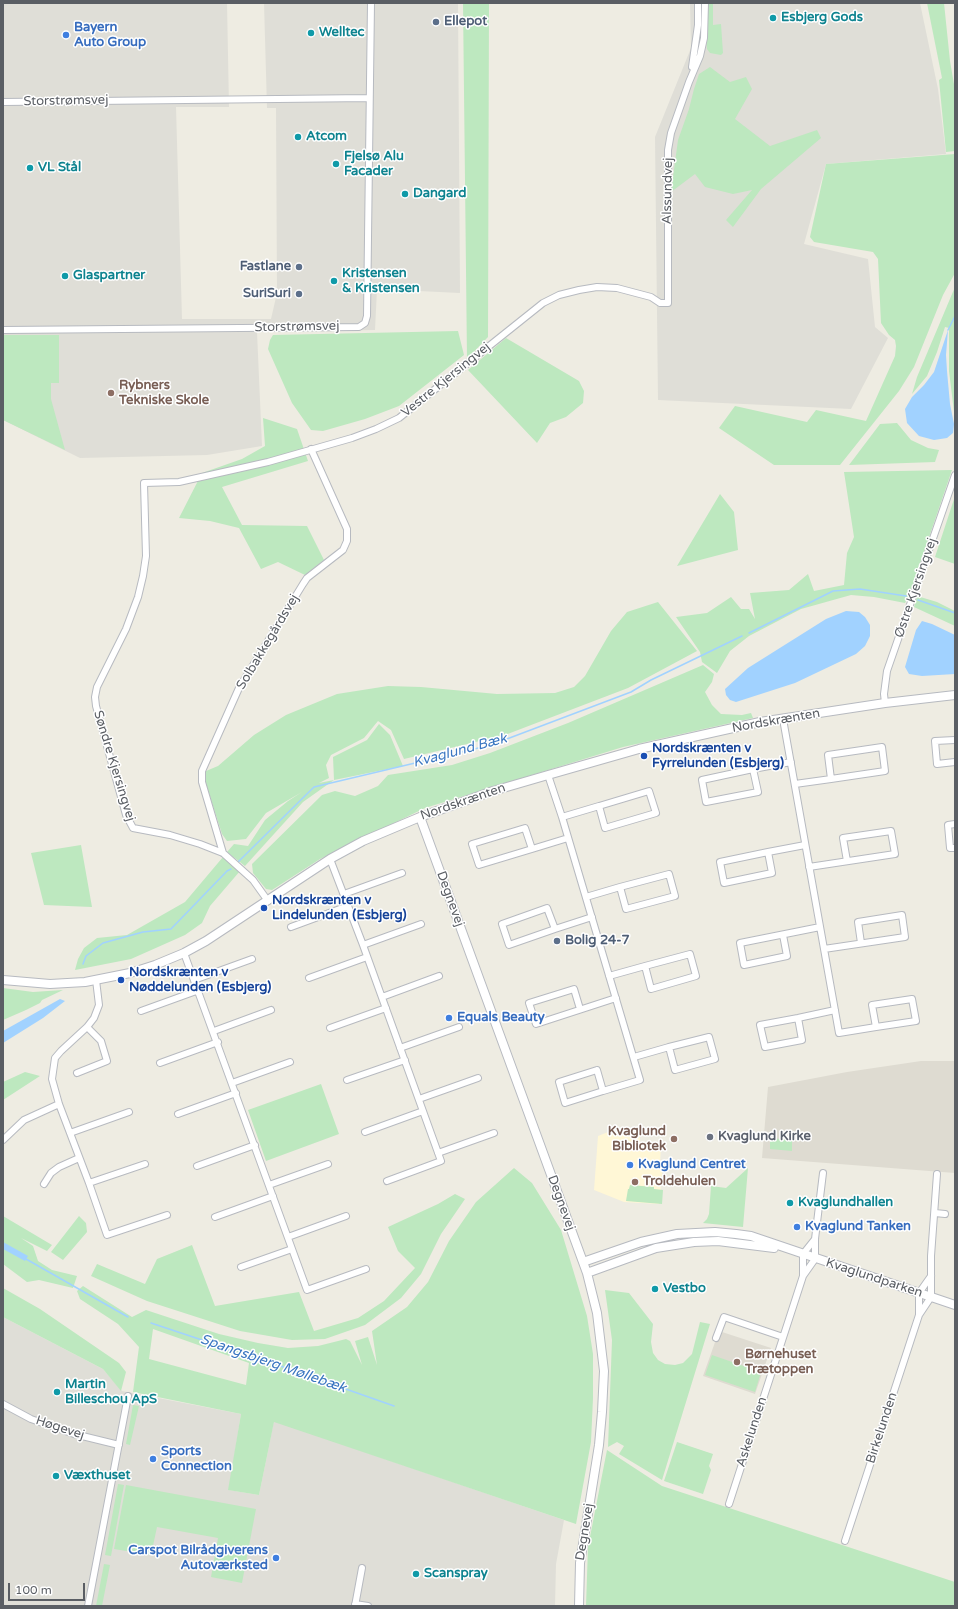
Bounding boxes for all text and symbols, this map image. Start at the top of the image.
place label: Esbjerg Gods [781,10,863,26]
marker: Esbjerg Gods [768,13,778,23]
place label: Ellepot [444,14,487,30]
marker: Ellepot [431,17,441,27]
place label: Bayern Auto Group [74,20,146,51]
place label: Welltec [319,25,365,41]
marker: Welltec [306,28,316,38]
marker: Bayern Auto Group [61,30,71,40]
street label: Storstrømsvej [23,92,109,110]
place label: Atcom [306,129,347,145]
marker: Atcom [293,132,303,142]
place label: Fjelsø Alu Facader [344,149,404,180]
street label: Alssundvej [660,157,676,225]
marker: Fjelsø Alu Facader [331,159,341,169]
place label: VL Stål [38,160,81,176]
marker: VL Stål [25,163,35,173]
place label: Dangard [413,186,466,202]
marker: Dangard [400,189,410,199]
place label: Fastlane [240,259,291,275]
marker: Fastlane [294,262,304,272]
place label: Kristensen & Kristensen [342,266,420,297]
place label: Glaspartner [73,268,145,284]
marker: Glaspartner [60,271,70,281]
marker: Kristensen & Kristensen [329,276,339,286]
place label: SuriSuri [243,286,291,302]
marker: SuriSuri [294,289,304,299]
street label: Storstrømsvej [254,318,340,336]
street label: Vestre Kjersingvej [398,339,494,421]
place label: Rybners Tekniske Skole [119,378,209,409]
marker: Rybners Tekniske Skole [106,388,116,398]
street label: Østre Kjersingvej [892,536,940,640]
street label: Solbakkegårdsvej [233,592,303,692]
street label: Nordskrænten [731,706,821,736]
street label: Søndre Kjersingvej [90,709,138,823]
water label: Kvaglund Bæk [411,730,509,772]
place label: Nordskrænten v Fyrrelunden (Esbjerg) [652,741,784,772]
marker: Nordskrænten v Fyrrelunden (Esbjerg) [639,751,649,761]
street label: Nordskrænten [418,780,508,824]
street label: Degnevej [433,869,467,929]
place label: Nordskrænten v Lindelunden (Esbjerg) [272,893,407,924]
marker: Nordskrænten v Lindelunden (Esbjerg) [259,903,269,913]
place label: Bolig 24-7 [565,933,630,949]
marker: Bolig 24-7 [552,936,562,946]
place label: Nordskrænten v Nøddelunden (Esbjerg) [129,965,271,996]
marker: Nordskrænten v Nøddelunden (Esbjerg) [116,975,126,985]
place label: Equals Beauty [457,1010,545,1026]
marker: Equals Beauty [444,1013,454,1023]
place label: Kvaglund Bibliotek [608,1124,666,1155]
place label: Kvaglund Kirke [718,1129,811,1145]
marker: Kvaglund Kirke [705,1132,715,1142]
marker: Kvaglund Bibliotek [669,1134,679,1144]
place label: Kvaglund Centret [638,1157,746,1173]
marker: Kvaglund Centret [625,1160,635,1170]
street label: Degnevej [544,1173,578,1233]
place label: Troldehulen [643,1174,716,1190]
marker: Troldehulen [630,1177,640,1187]
place label: Kvaglundhallen [798,1195,893,1211]
marker: Kvaglundhallen [785,1198,795,1208]
place label: Kvaglund Tanken [805,1219,911,1235]
marker: Kvaglund Tanken [792,1222,802,1232]
street label: Kvaglundparken [824,1255,924,1301]
place label: Vestbo [663,1281,706,1297]
marker: Vestbo [650,1284,660,1294]
water label: Spangsbjerg Møllebæk [198,1331,348,1397]
place label: Børnehuset Trætoppen [745,1347,816,1378]
marker: Børnehuset Trætoppen [732,1357,742,1367]
place label: Martin Billeschou ApS [65,1377,157,1408]
marker: Martin Billeschou ApS [52,1387,62,1397]
street label: Birkelunden [863,1390,901,1466]
street label: Askelunden [733,1395,771,1469]
street label: Høgevej [34,1413,86,1443]
place label: Sports Connection [161,1444,232,1475]
marker: Sports Connection [148,1454,158,1464]
place label: Væxthuset [64,1468,130,1484]
marker: Væxthuset [51,1471,61,1481]
street label: Degnevej [573,1502,597,1562]
place label: Carspot Bilrådgiverens Autoværksted [128,1543,268,1574]
marker: Carspot Bilrådgiverens Autoværksted [271,1553,281,1563]
place label: Scanspray [424,1566,488,1582]
marker: Scanspray [411,1569,421,1579]
scale bar [10,1575,87,1601]
text: 100 m [15,1583,52,1597]

